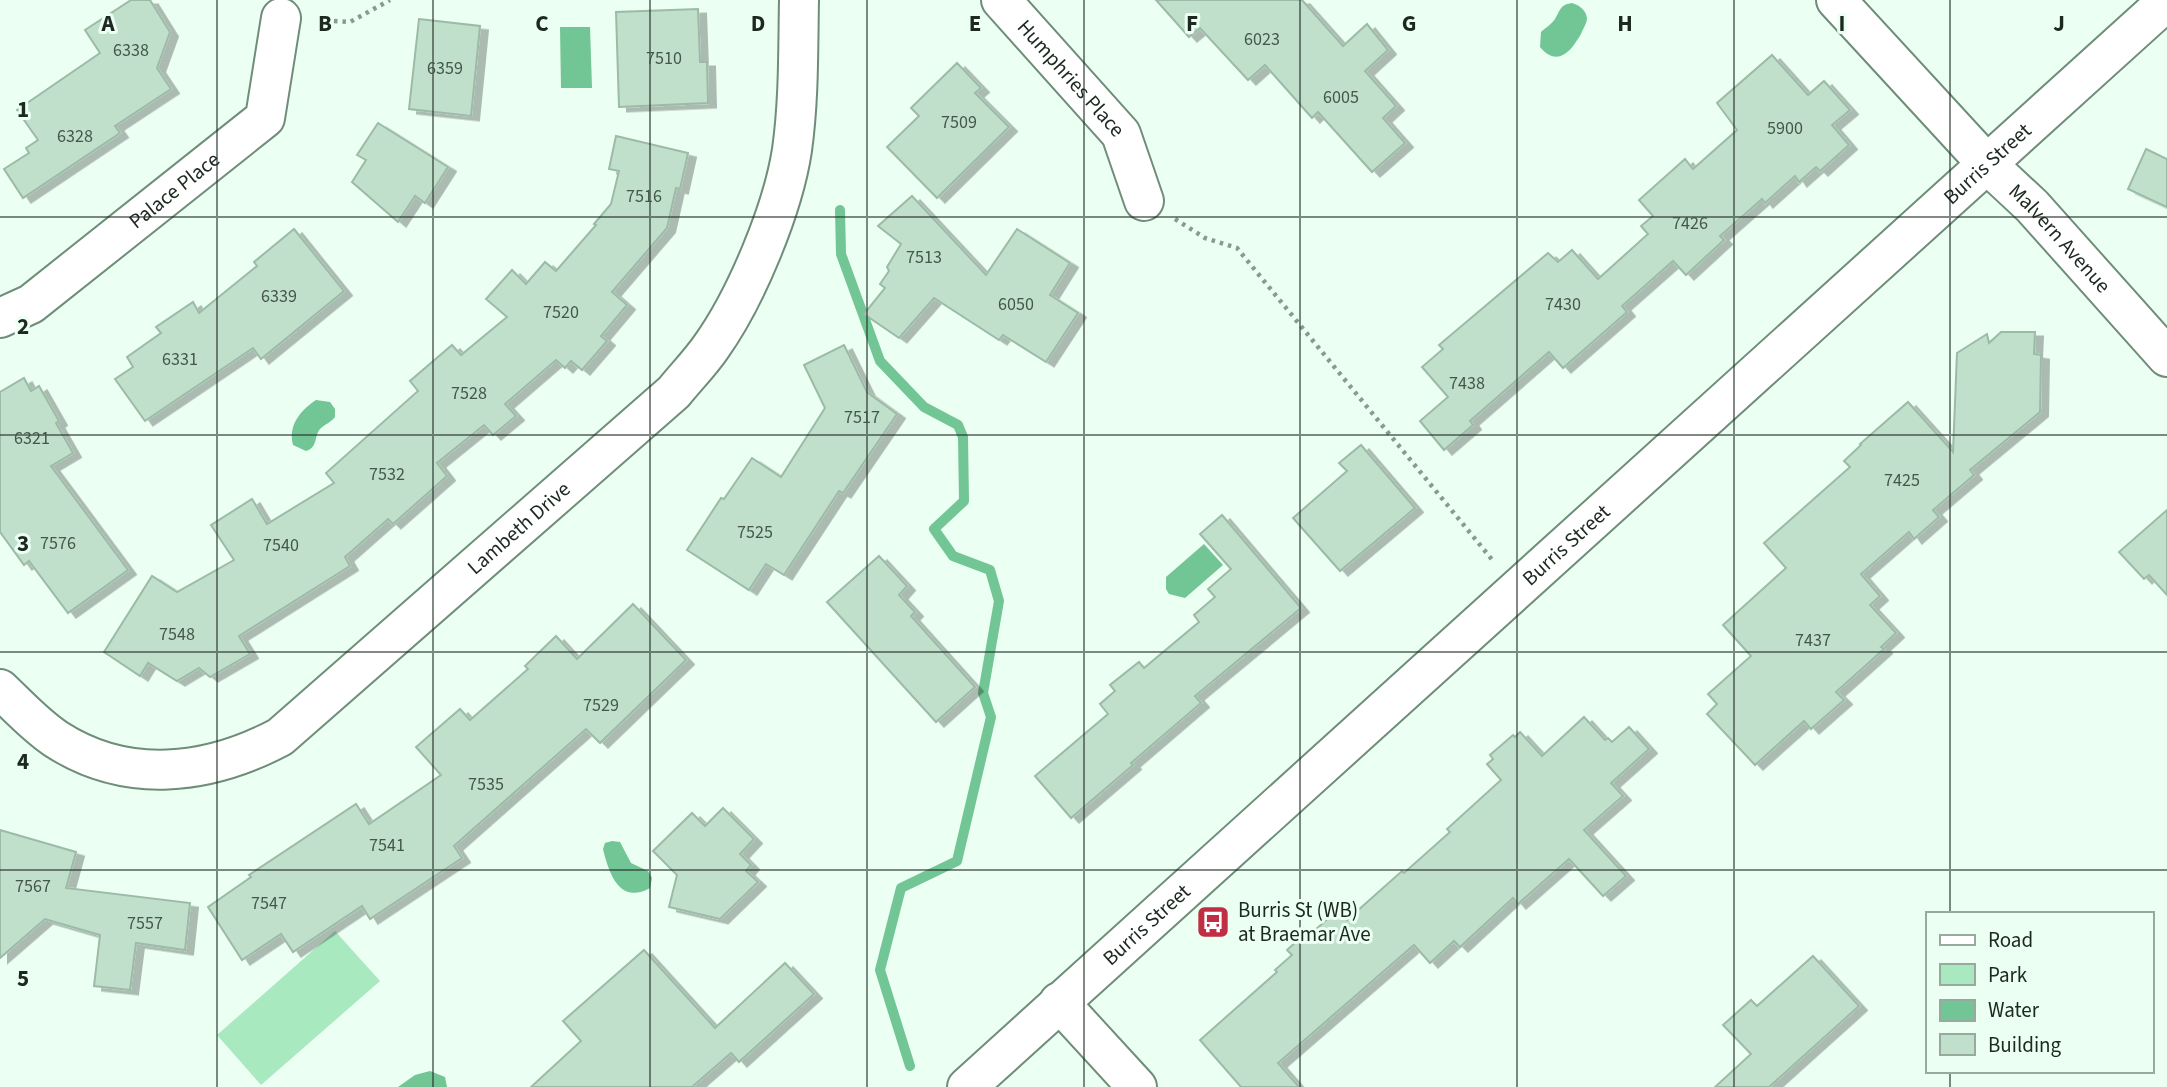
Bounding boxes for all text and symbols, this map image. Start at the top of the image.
text: A [100,7,115,40]
text: B [318,7,332,40]
text: C [535,7,549,40]
text: D [751,7,765,40]
text: E [969,7,981,40]
text: F [1186,7,1198,40]
text: G [1402,7,1416,40]
text: H [1617,7,1633,40]
text: I [1839,7,1845,40]
text: J [2053,7,2065,40]
street label: Humphries Place [1010,13,1132,144]
house number: 6023 [1244,27,1280,52]
house number: 6338 [113,38,149,63]
house number: 7510 [646,46,682,71]
house number: 6359 [427,56,463,81]
house number: 6005 [1323,85,1359,110]
text: 1 [17,93,29,126]
house number: 7509 [941,110,977,135]
house number: 5900 [1767,116,1803,141]
street label: Burris Street [1937,116,2038,211]
house number: 6328 [57,124,93,149]
street label: Palace Place [122,145,226,236]
street label: Malvern Avenue [2002,177,2118,300]
house number: 7516 [626,184,662,209]
house number: 7426 [1672,211,1708,236]
house number: 7513 [906,245,942,270]
house number: 6339 [261,284,297,309]
house number: 6050 [998,292,1034,317]
house number: 7430 [1545,292,1581,317]
house number: 7520 [543,300,579,325]
text: 2 [17,310,29,343]
house number: 6331 [162,347,198,372]
house number: 7438 [1449,371,1485,396]
house number: 7528 [451,381,487,406]
house number: 7517 [844,405,880,430]
house number: 6321 [14,426,50,451]
house number: 7532 [369,462,405,487]
house number: 7425 [1884,468,1920,493]
street label: Lambeth Drive [461,474,577,582]
street label: Burris Street [1516,497,1617,593]
house number: 7525 [737,520,773,545]
text: 3 [17,527,29,560]
house number: 7576 [40,531,76,556]
house number: 7540 [263,533,299,558]
house number: 7548 [159,622,195,647]
house number: 7437 [1795,628,1831,653]
house number: 7529 [583,693,619,718]
text: 4 [17,745,29,778]
house number: 7535 [468,772,504,797]
house number: 7541 [369,833,405,858]
house number: 7567 [15,874,51,899]
street label: Burris Street [1096,877,1197,972]
house number: 7547 [251,891,287,916]
place label: Burris St (WB) at Braemar Ave [1238,895,1371,949]
bus stop icon: Burris St (WB) at Braemar Ave [1194,903,1232,941]
house number: 7557 [127,911,163,936]
legend [1926,912,2153,1073]
text: Road [1988,925,2033,955]
text: Park [1988,960,2028,990]
text: 5 [17,962,29,995]
text: Water [1988,995,2040,1025]
text: Building [1988,1030,2062,1060]

